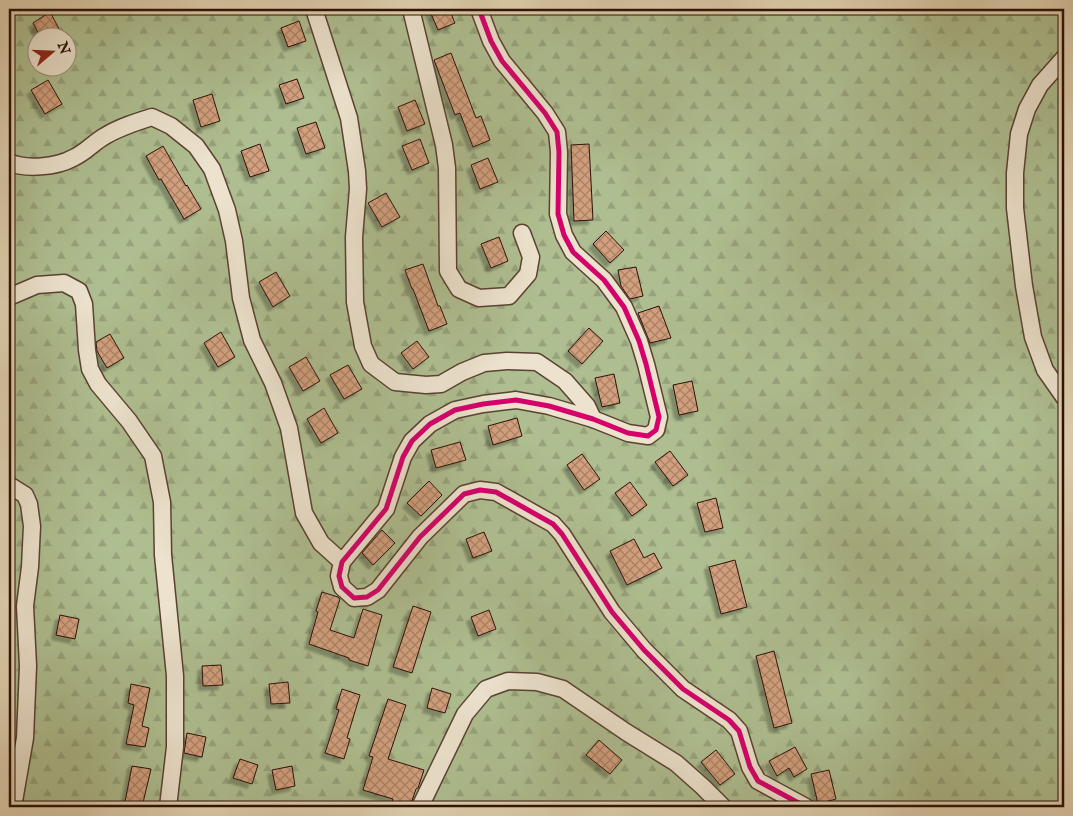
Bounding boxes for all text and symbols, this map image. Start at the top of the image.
north arrow [28,28,78,78]
text: N [53,38,74,57]

